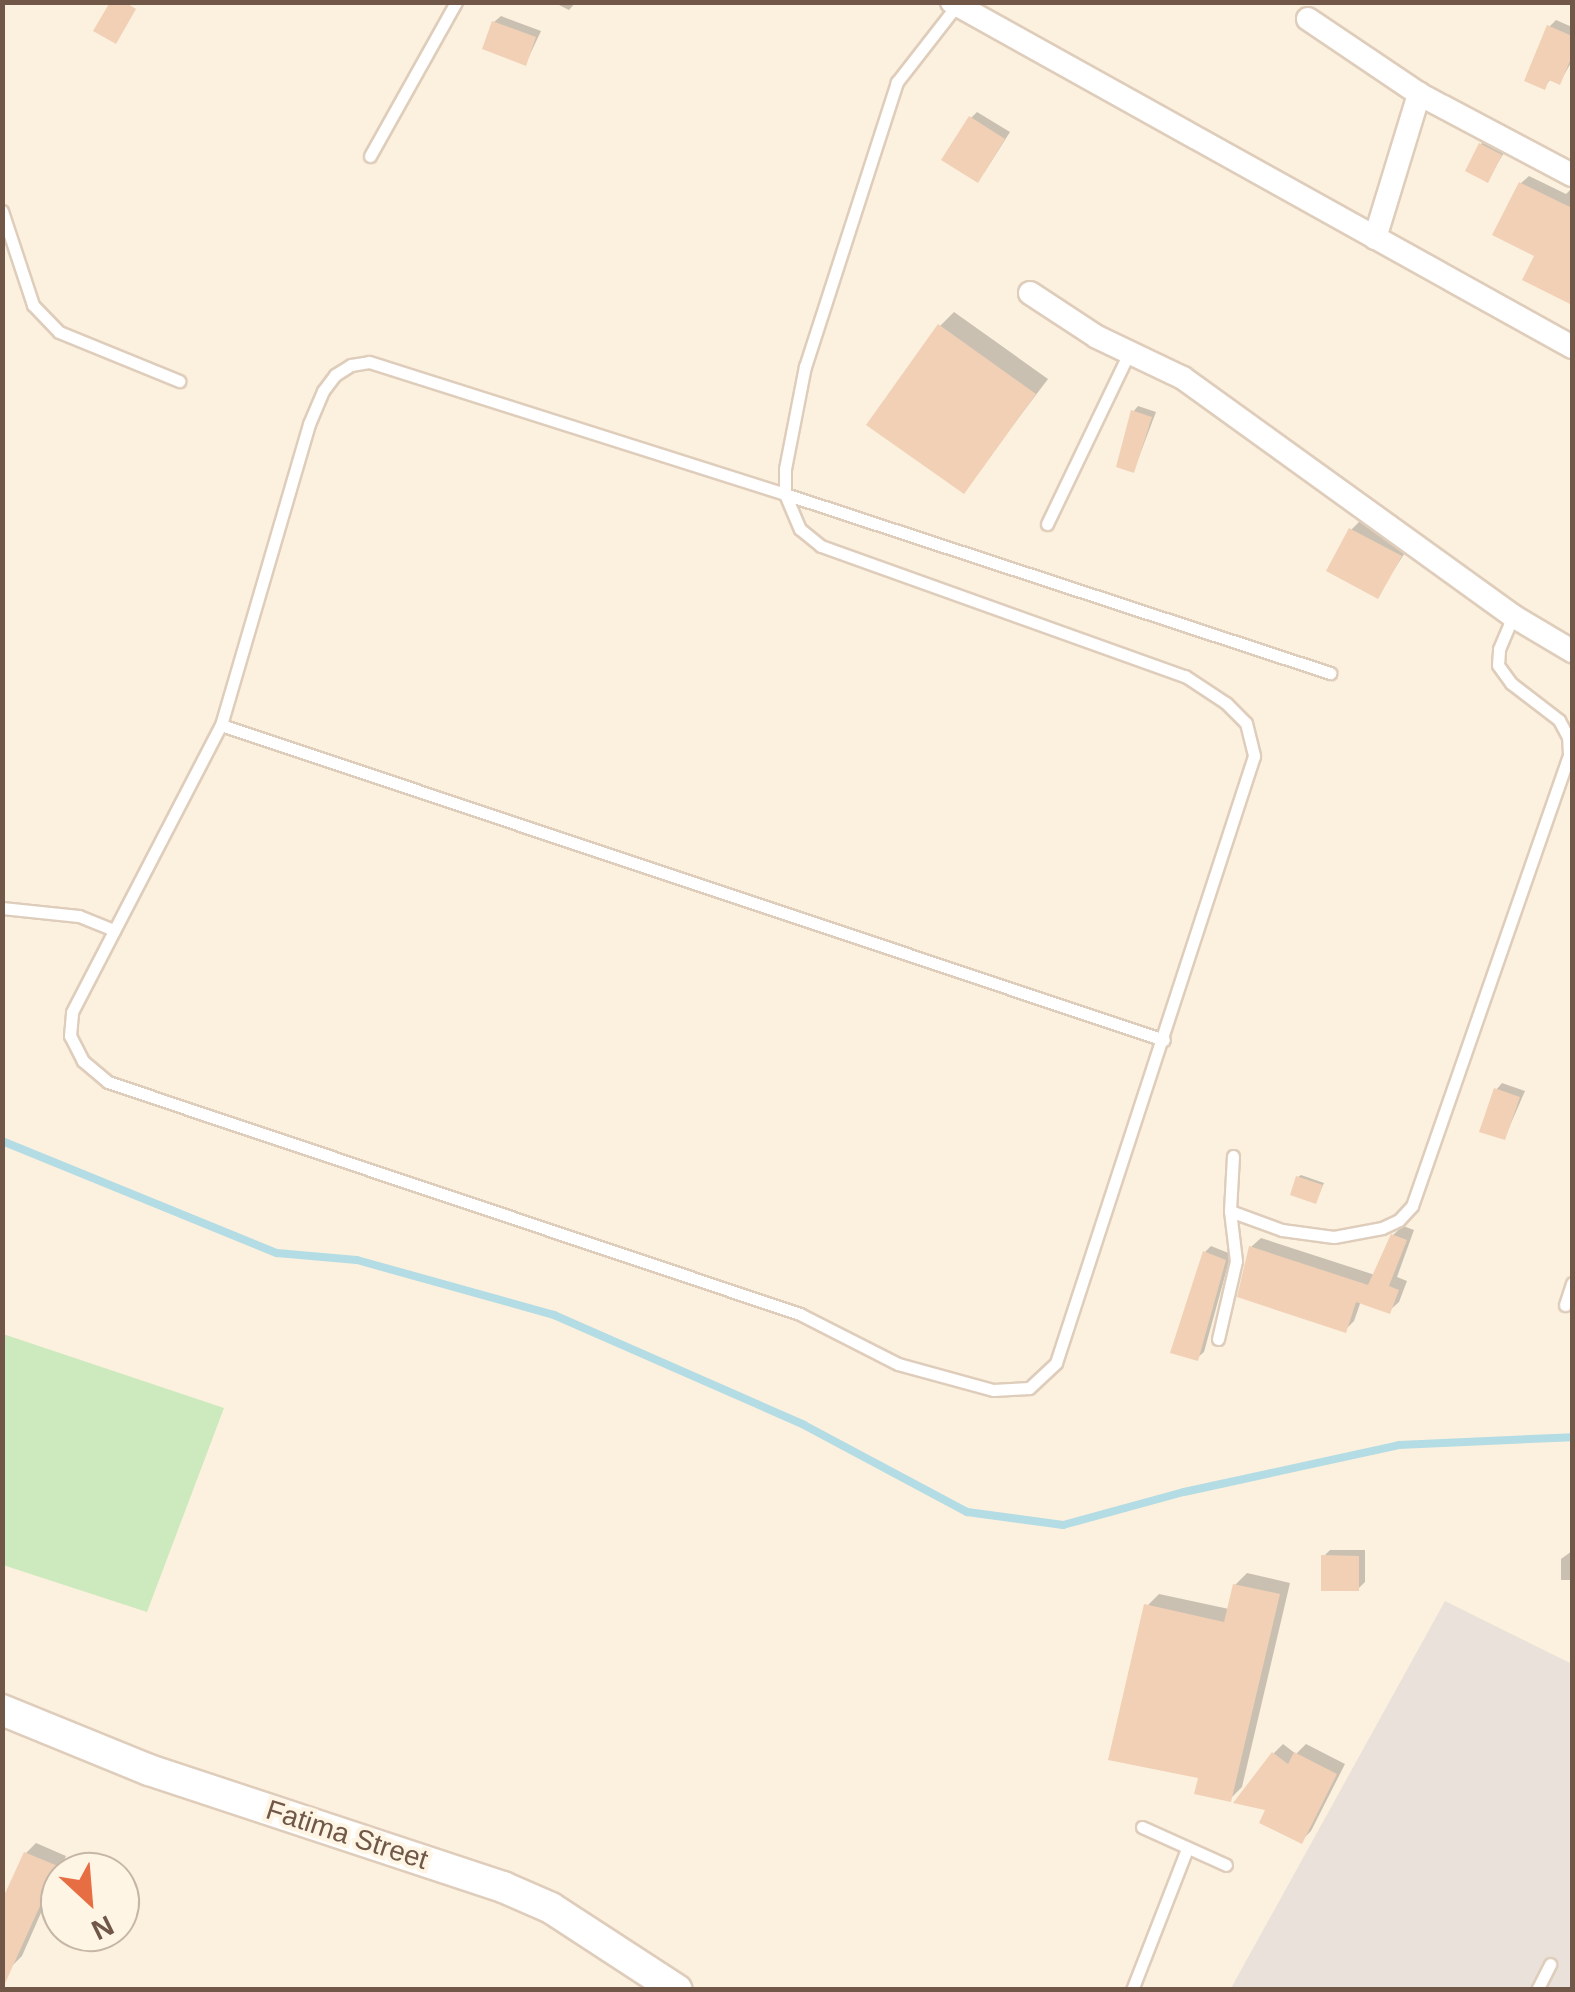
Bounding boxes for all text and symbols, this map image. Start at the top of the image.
street label: Fatima Street [262,1793,432,1877]
north arrow [40,1852,140,1952]
text: N [87,1909,118,1946]

